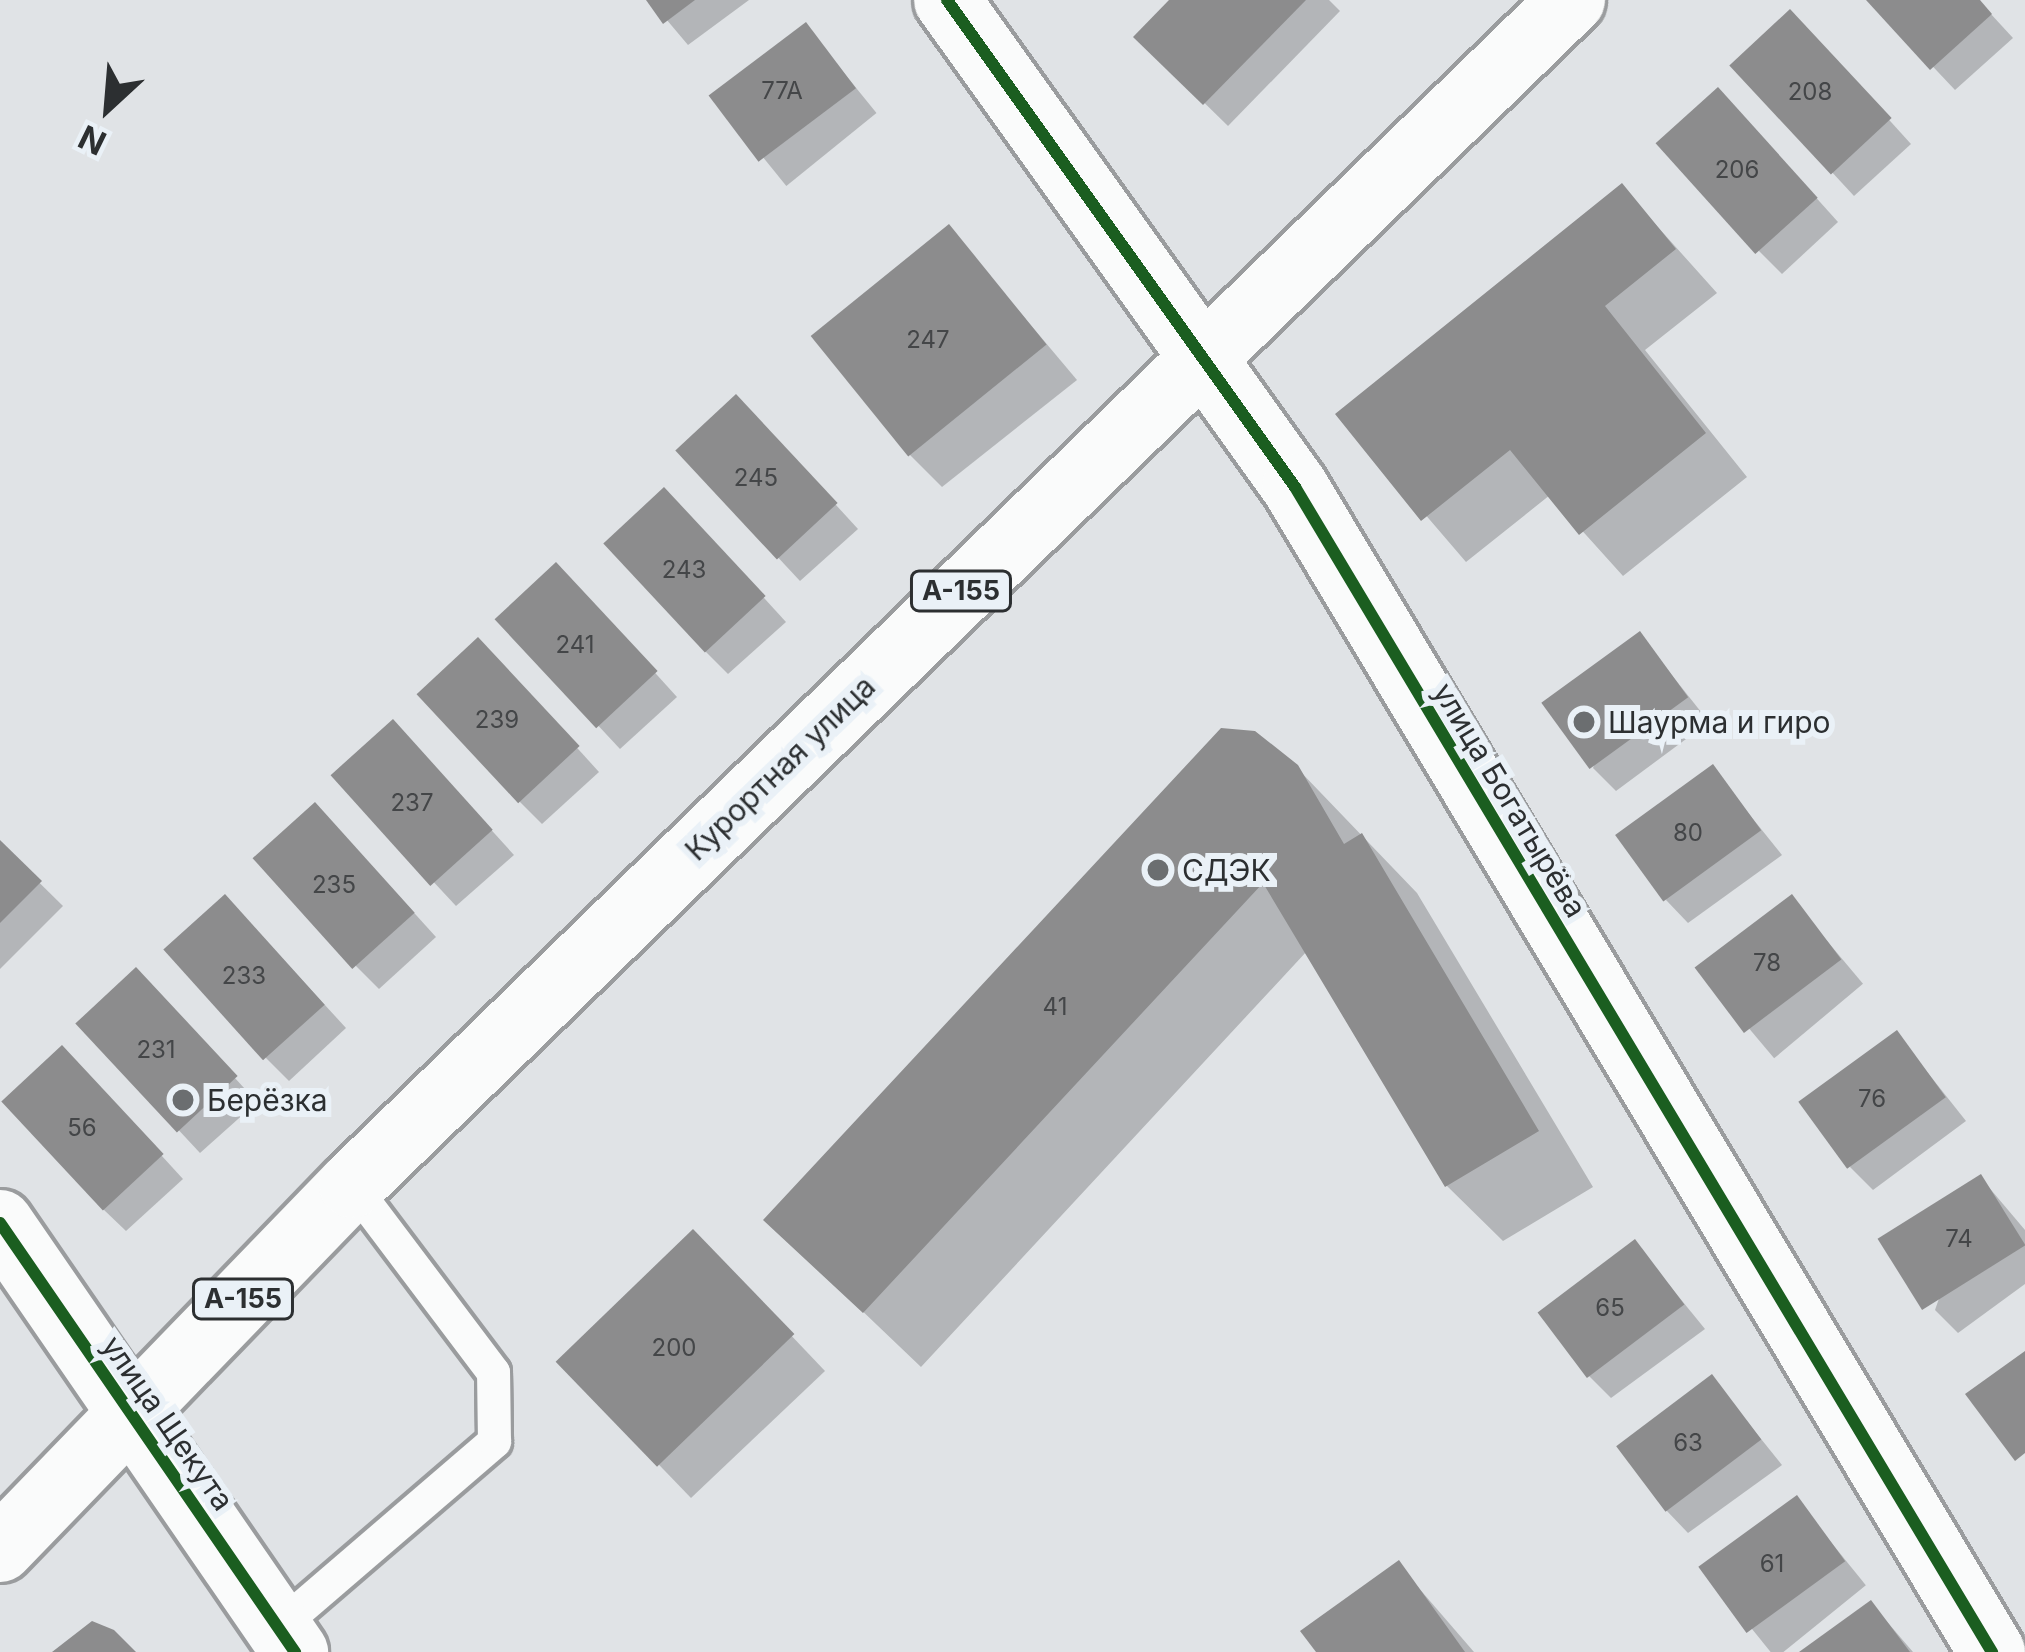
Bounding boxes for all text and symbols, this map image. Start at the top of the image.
north arrow [48,48,168,168]
house number: 77А [761,77,803,105]
house number: 208 [1788,78,1832,106]
text: N [72,117,112,164]
house number: 206 [1715,156,1759,184]
house number: 247 [906,326,950,354]
house number: 245 [734,464,778,492]
house number: 243 [662,556,706,584]
road number: А-155 [907,570,1015,612]
house number: 241 [555,631,595,659]
street label: Курортная улица [678,668,882,868]
street label: улица Богатырёва [1426,676,1594,924]
place label: Шаурма и гиро [1608,704,1831,740]
house number: 239 [475,706,519,734]
marker: Шаурма и гиро [1571,709,1597,735]
house number: 237 [390,789,434,817]
house number: 80 [1673,819,1703,847]
place label: СДЭК [1182,852,1271,888]
marker: СДЭК [1145,857,1171,883]
house number: 235 [312,871,356,899]
house number: 78 [1753,949,1781,977]
house number: 233 [222,962,266,990]
house number: 41 [1043,993,1067,1021]
house number: 231 [136,1036,176,1064]
place label: Берёзка [207,1082,328,1118]
house number: 76 [1858,1085,1886,1113]
marker: Берёзка [170,1087,196,1113]
house number: 56 [67,1114,97,1142]
house number: 74 [1945,1225,1973,1253]
road number: А-155 [189,1278,297,1320]
house number: 65 [1595,1294,1625,1322]
street label: улица Щекута [95,1329,241,1517]
house number: 200 [652,1334,696,1362]
house number: 63 [1673,1429,1703,1457]
house number: 61 [1760,1550,1784,1578]

